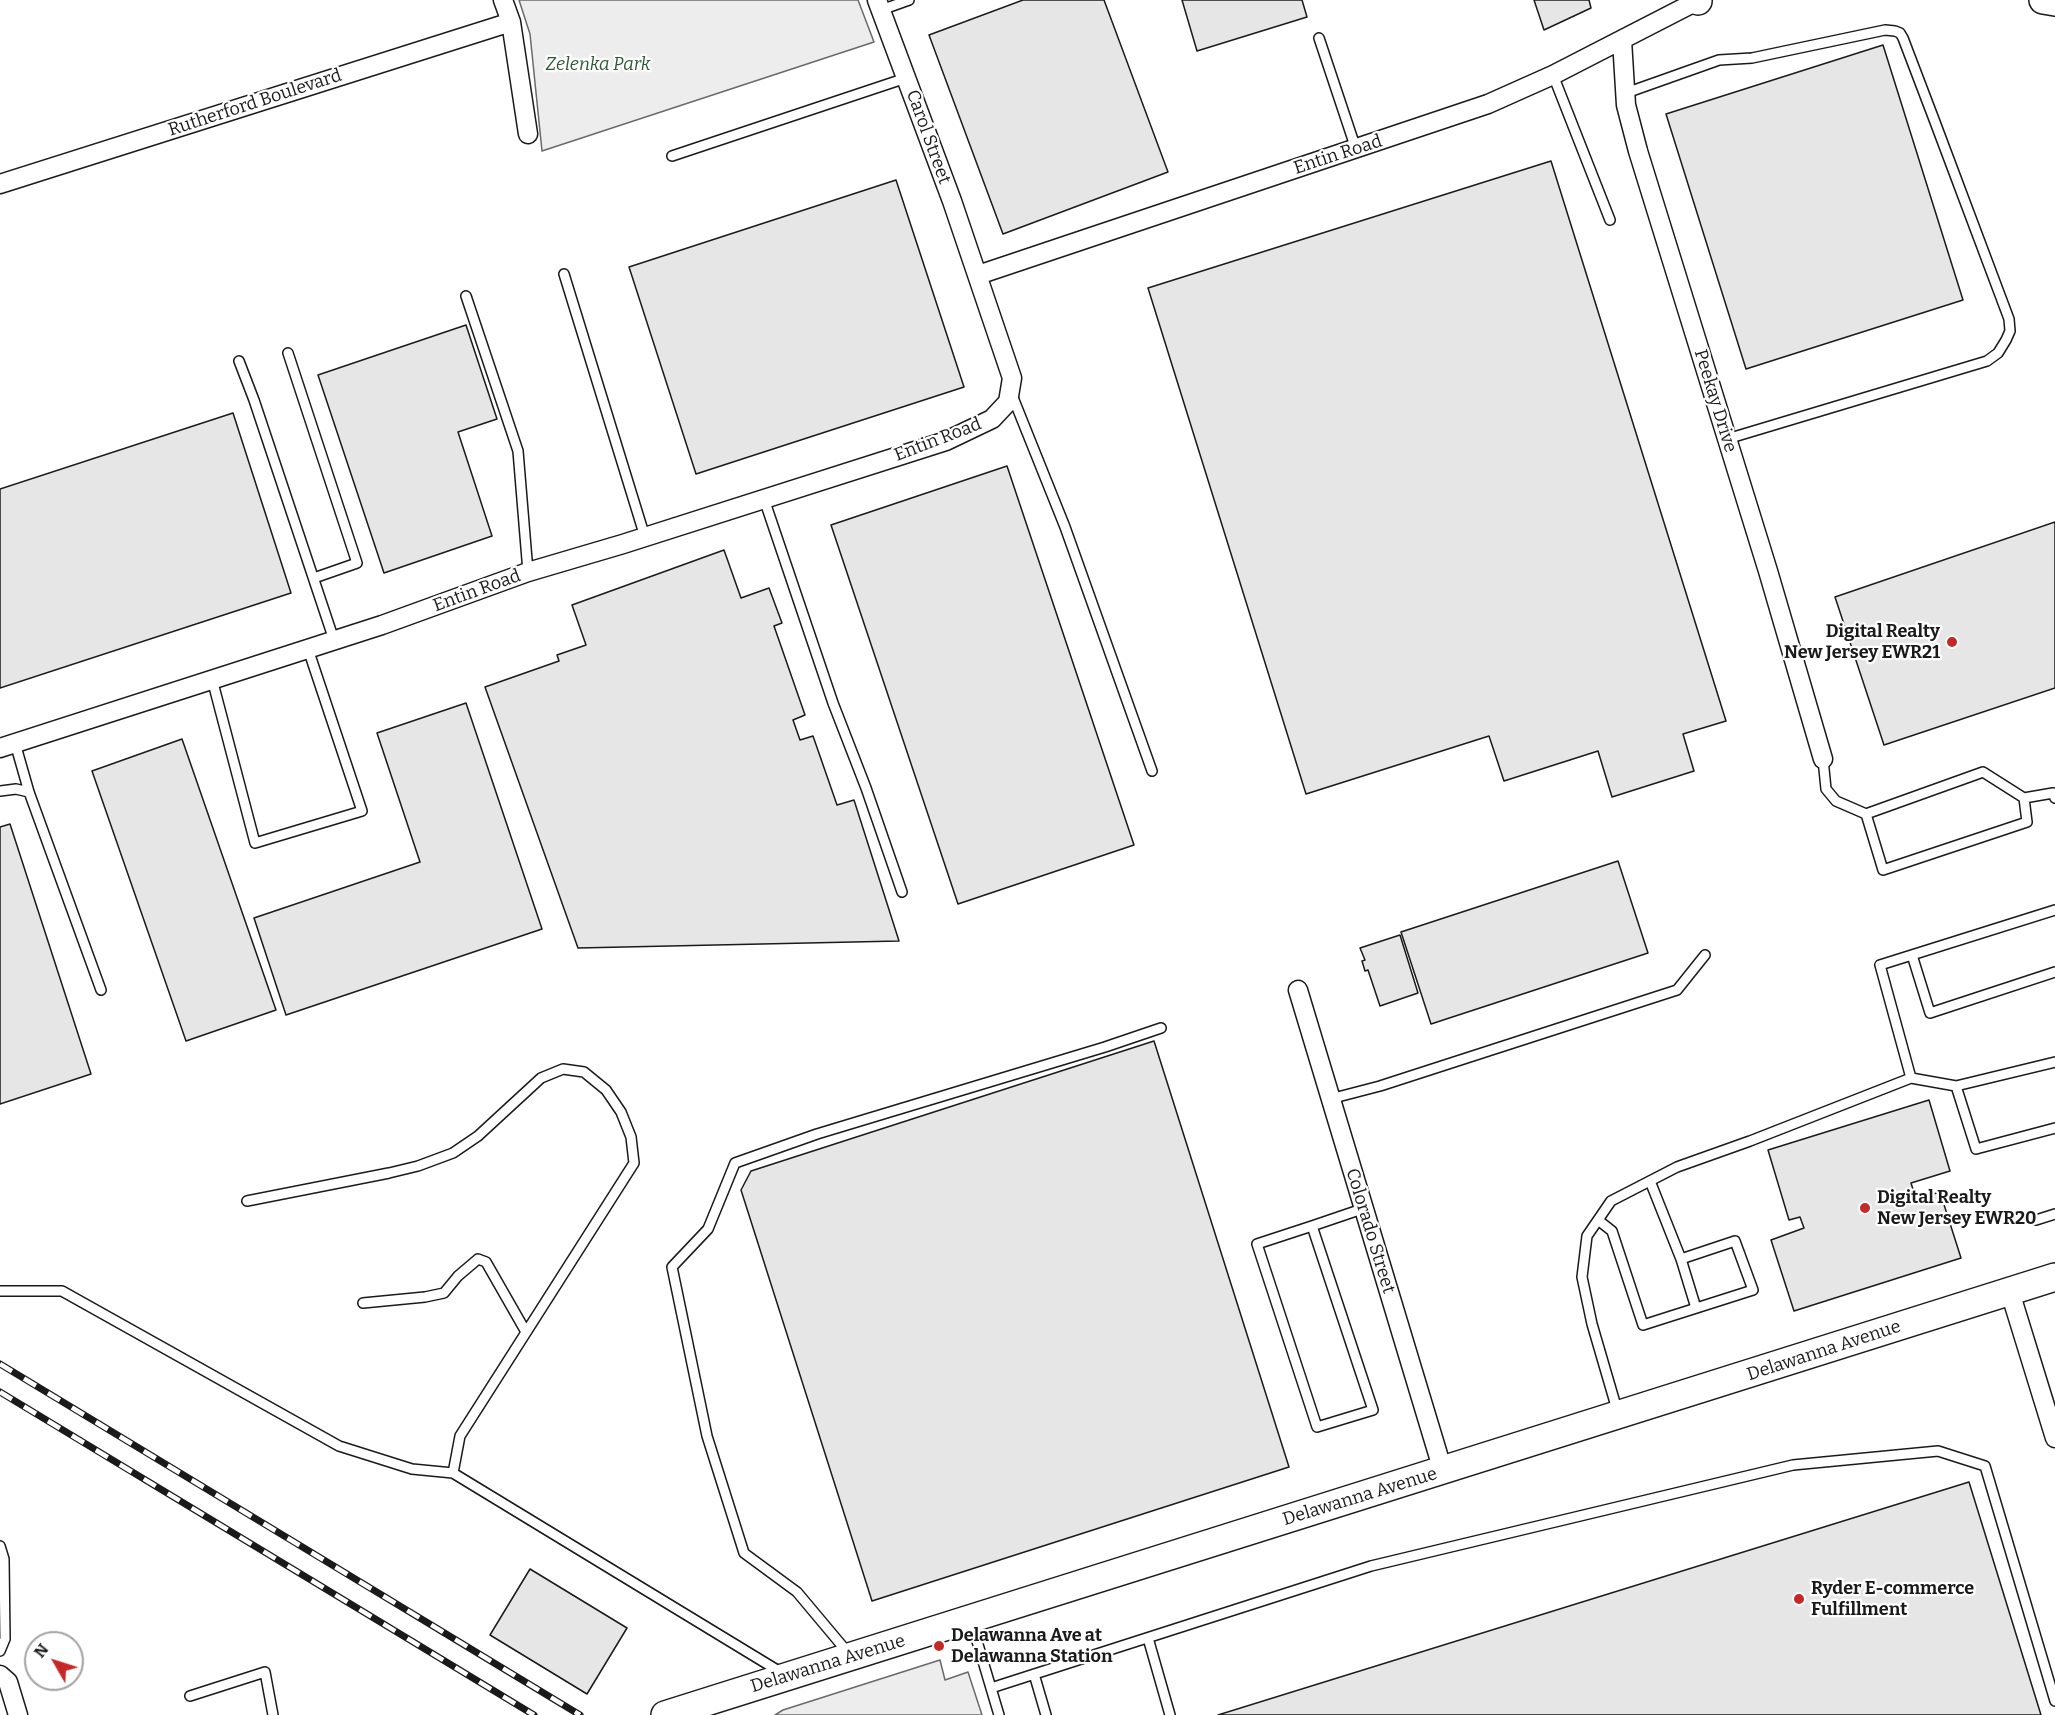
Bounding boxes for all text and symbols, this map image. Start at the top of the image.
park label: Zelenka Park [545,54,651,76]
street label: Rutherford Boulevard [166,65,344,141]
street label: Carol Street [901,87,955,187]
street label: Entin Road [1291,131,1385,179]
street label: Peekay Drive [1689,347,1741,455]
street label: Entin Road [891,414,985,466]
street label: Entin Road [430,565,524,617]
place label: Digital Realty New Jersey EWR21 [1784,621,1940,664]
marker: Digital Realty New Jersey EWR21 [1945,635,1959,649]
street label: Colorado Street [1341,1166,1399,1296]
place label: Digital Realty New Jersey EWR20 [1877,1187,2037,1230]
marker: Digital Realty New Jersey EWR20 [1858,1201,1872,1215]
street label: Delawanna Avenue [1744,1316,1904,1386]
street label: Delawanna Avenue [1280,1463,1440,1531]
place label: Ryder E-commerce Fulfillment [1811,1578,1974,1620]
marker: Ryder E-commerce Fulfillment [1792,1592,1806,1606]
place label: Delawanna Ave at Delawanna Station [951,1625,1113,1668]
street label: Delawanna Avenue [748,1630,908,1698]
north arrow [24,1631,84,1691]
marker: Delawanna Ave at Delawanna Station [932,1639,946,1653]
text: N [30,1640,52,1661]

